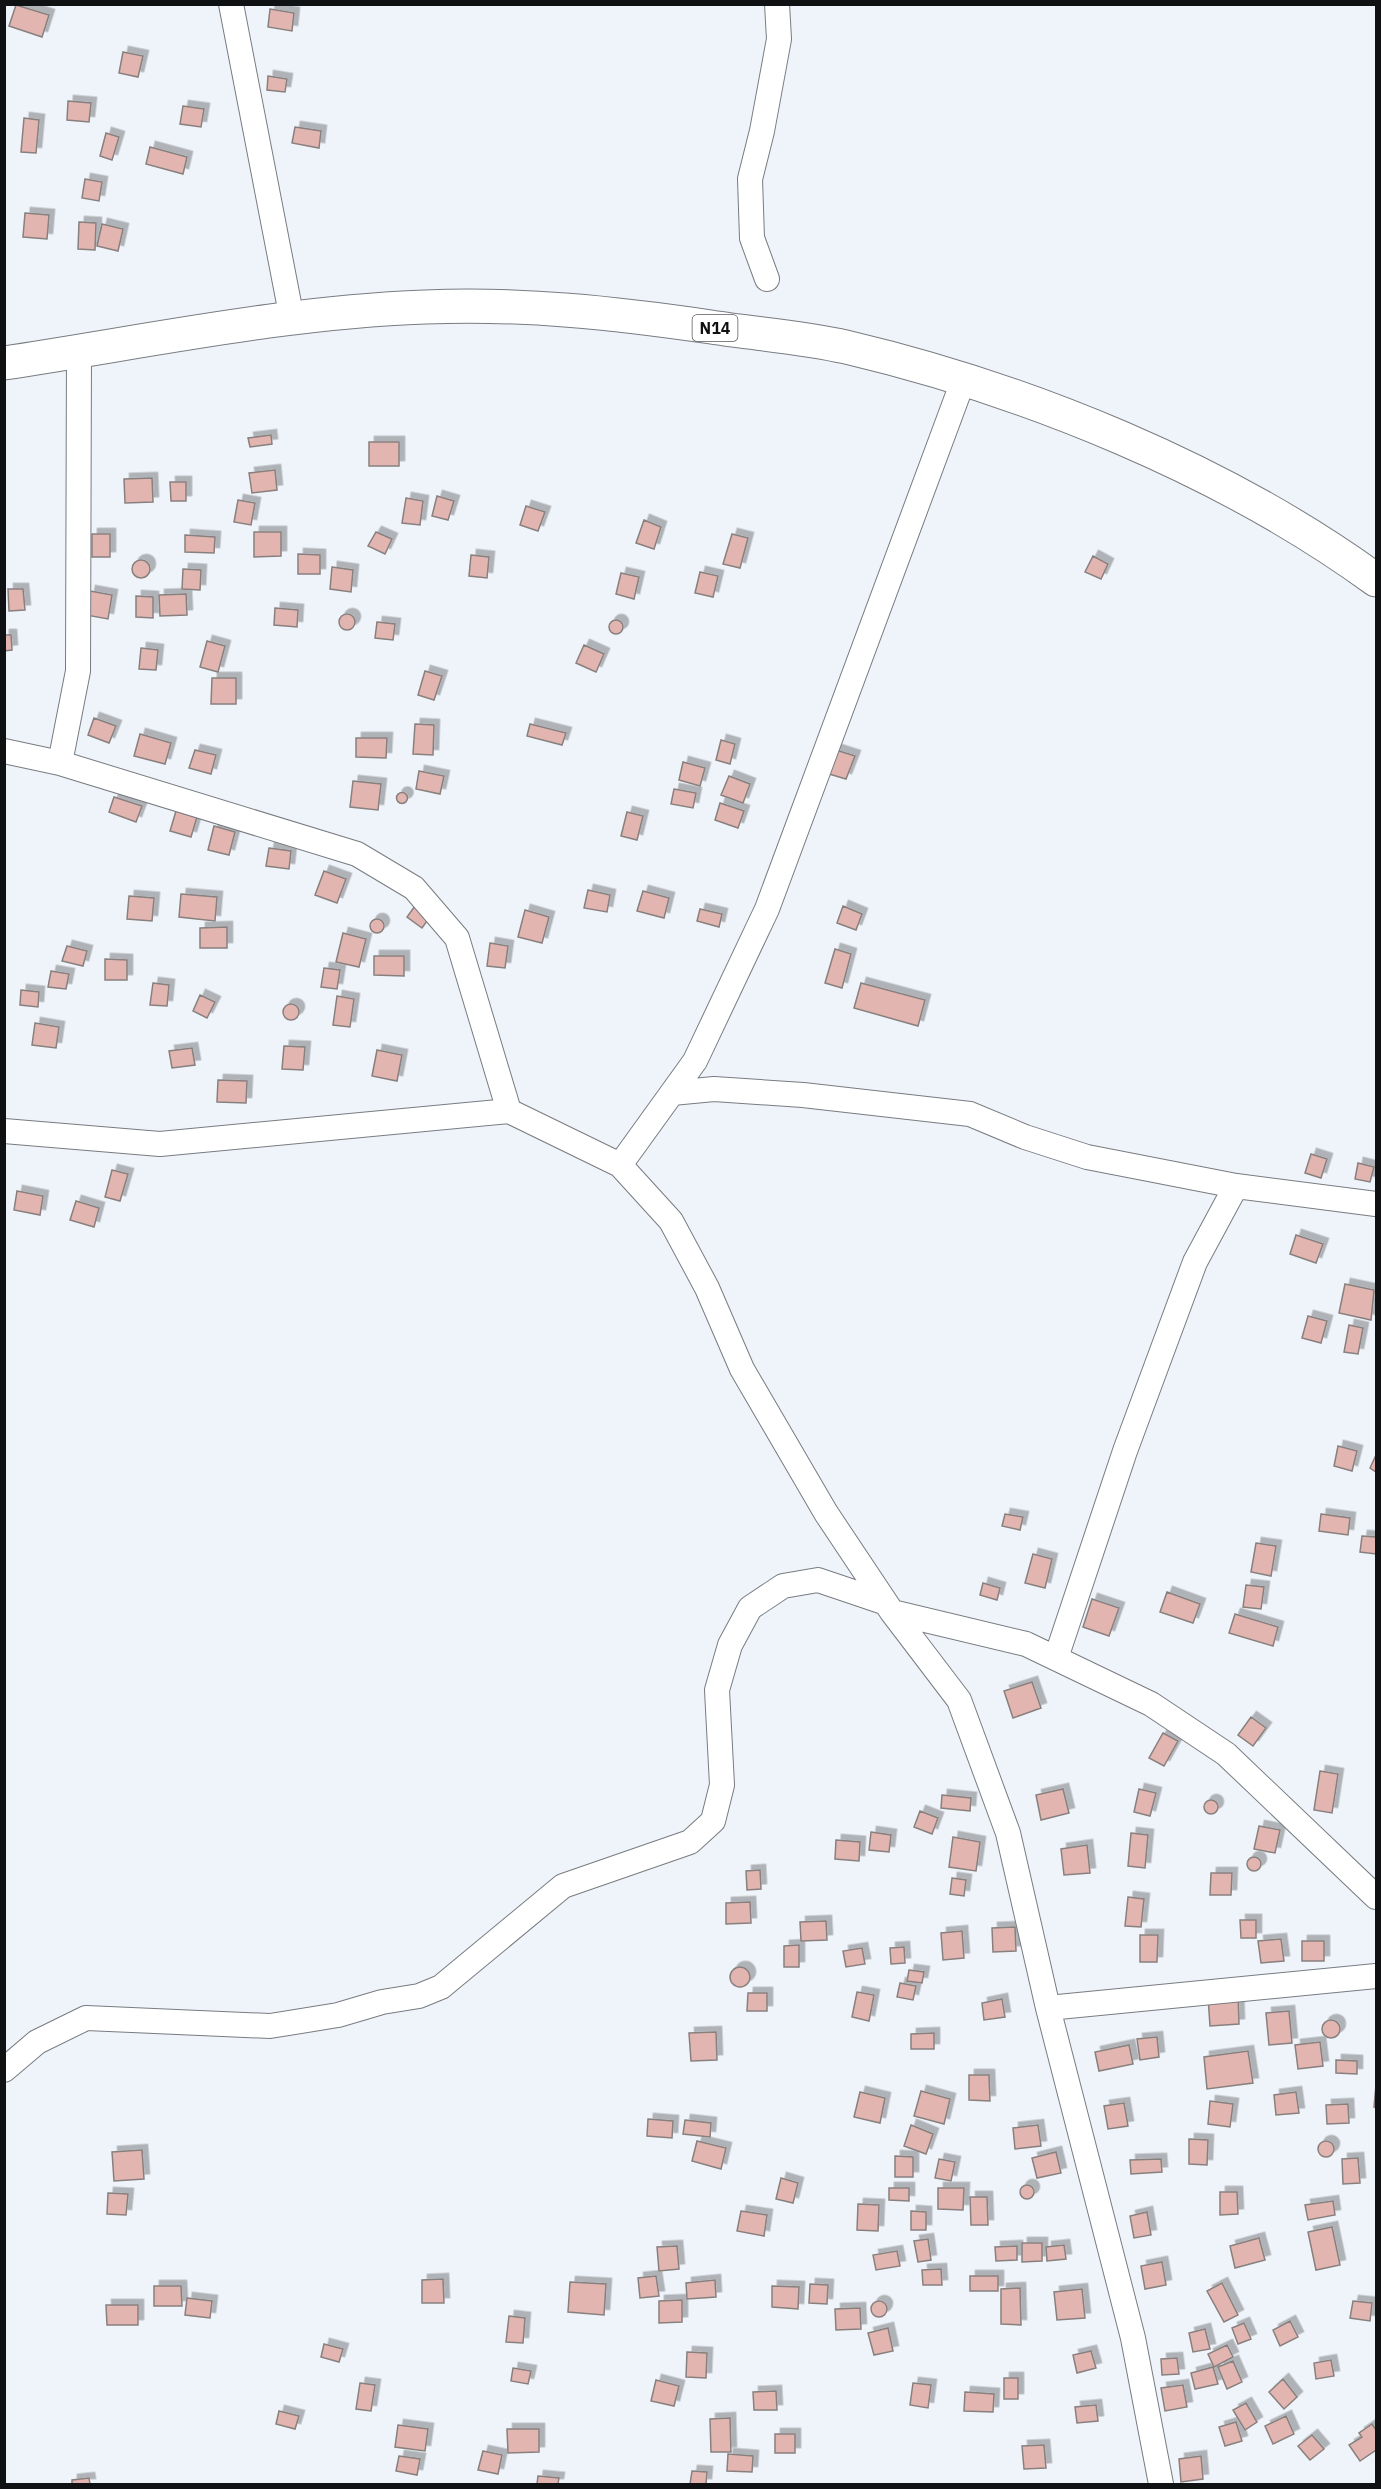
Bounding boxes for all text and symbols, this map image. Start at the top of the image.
road number: N14 [692,315,738,341]

